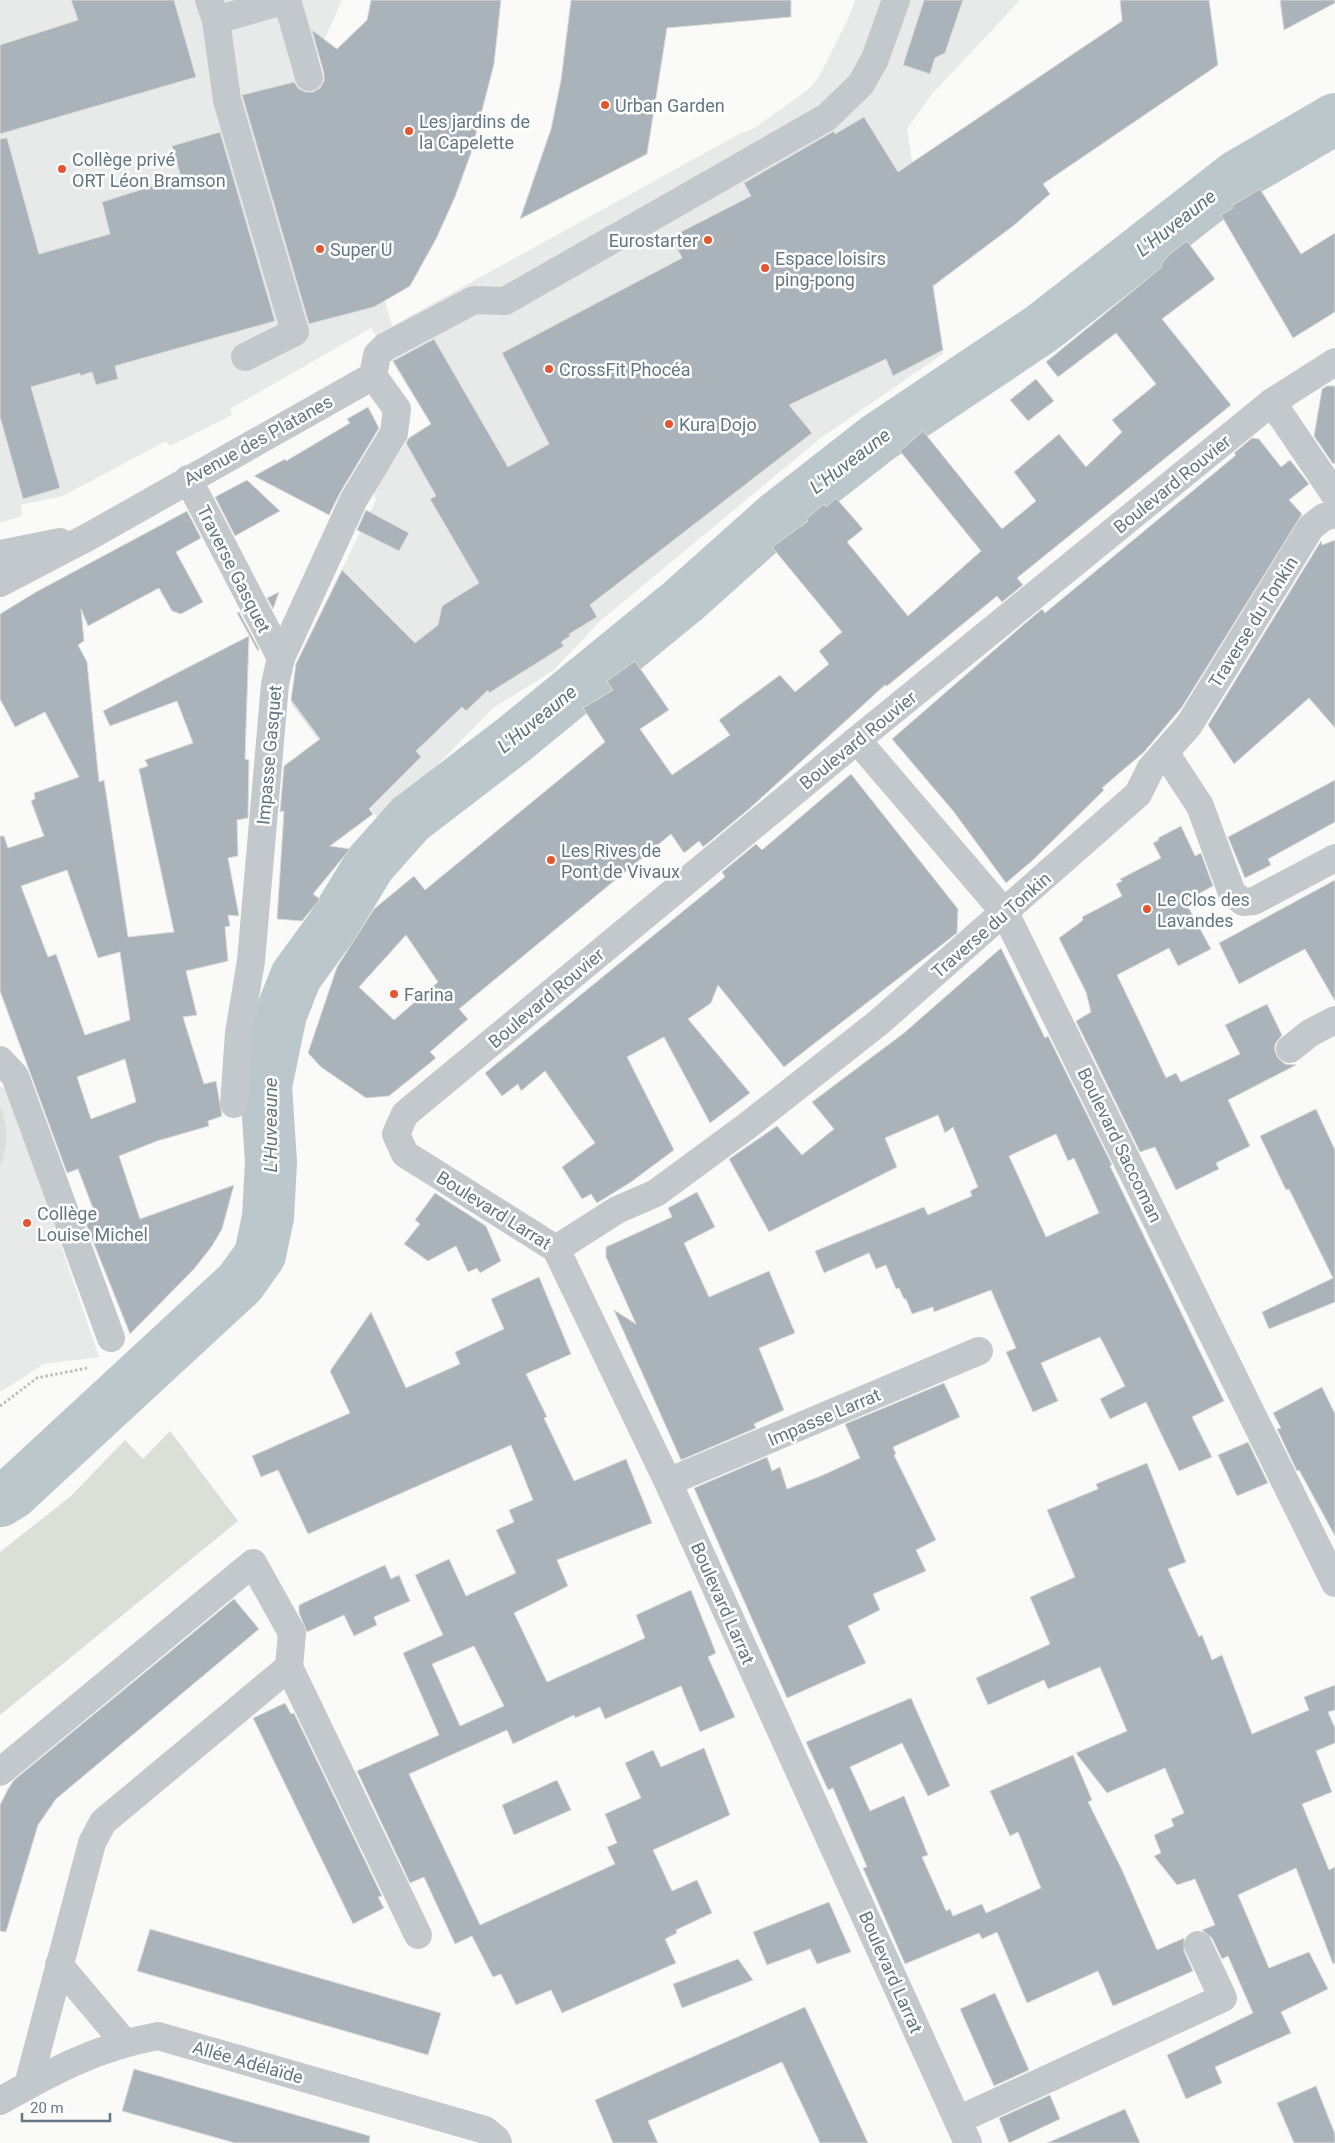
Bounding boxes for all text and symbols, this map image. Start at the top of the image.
place label: Urban Garden [615,95,725,116]
marker: Urban Garden [599,99,611,111]
place label: Les jardins de la Capelette [419,111,530,153]
marker: Les jardins de la Capelette [403,125,415,137]
place label: Collège privé ORT Léon Bramson [72,149,226,191]
marker: Collège privé ORT Léon Bramson [56,163,68,175]
water label: L'Huveaune [1131,185,1221,261]
place label: Eurostarter [609,230,698,251]
marker: Eurostarter [702,234,714,246]
place label: Super U [330,239,393,260]
marker: Super U [314,243,326,255]
place label: Espace loisirs ping-pong [775,248,886,290]
marker: Espace loisirs ping-pong [759,262,771,274]
place label: CrossFit Phocéa [559,359,690,380]
marker: CrossFit Phocéa [543,363,555,375]
street label: Avenue des Platanes [180,390,336,490]
place label: Kura Dojo [679,414,757,435]
marker: Kura Dojo [663,418,675,430]
water label: L'Huveaune [805,423,895,499]
street label: Boulevard Rouvier [1109,430,1235,538]
street label: Traverse Gasquet [193,502,275,636]
street label: Traverse du Tonkin [1204,553,1302,691]
water label: L'Huveaune [493,680,581,758]
street label: Impasse Gasquet [252,684,286,826]
street label: Boulevard Rouvier [795,686,921,794]
place label: Les Rives de Pont de Vivaux [561,840,680,882]
marker: Les Rives de Pont de Vivaux [545,854,557,866]
street label: Traverse du Tonkin [927,868,1055,982]
place label: Le Clos des Lavandes [1157,889,1250,931]
marker: Le Clos des Lavandes [1141,903,1153,915]
street label: Boulevard Rouvier [484,944,608,1052]
place label: Farina [404,984,454,1005]
marker: Farina [388,988,400,1000]
street label: Boulevard Saccoman [1073,1064,1167,1226]
water label: L'Huveaune [259,1077,282,1173]
street label: Boulevard Larrat [433,1166,555,1254]
place label: Collège Louise Michel [37,1203,148,1245]
marker: Collège Louise Michel [21,1217,33,1229]
street label: Impasse Larrat [765,1384,884,1450]
street label: Boulevard Larrat [687,1539,759,1667]
street label: Boulevard Larrat [855,1908,927,2036]
street label: Allée Adélaïde [190,2036,306,2088]
scale bar [22,2090,110,2122]
text: 20 m [30,2099,64,2117]

